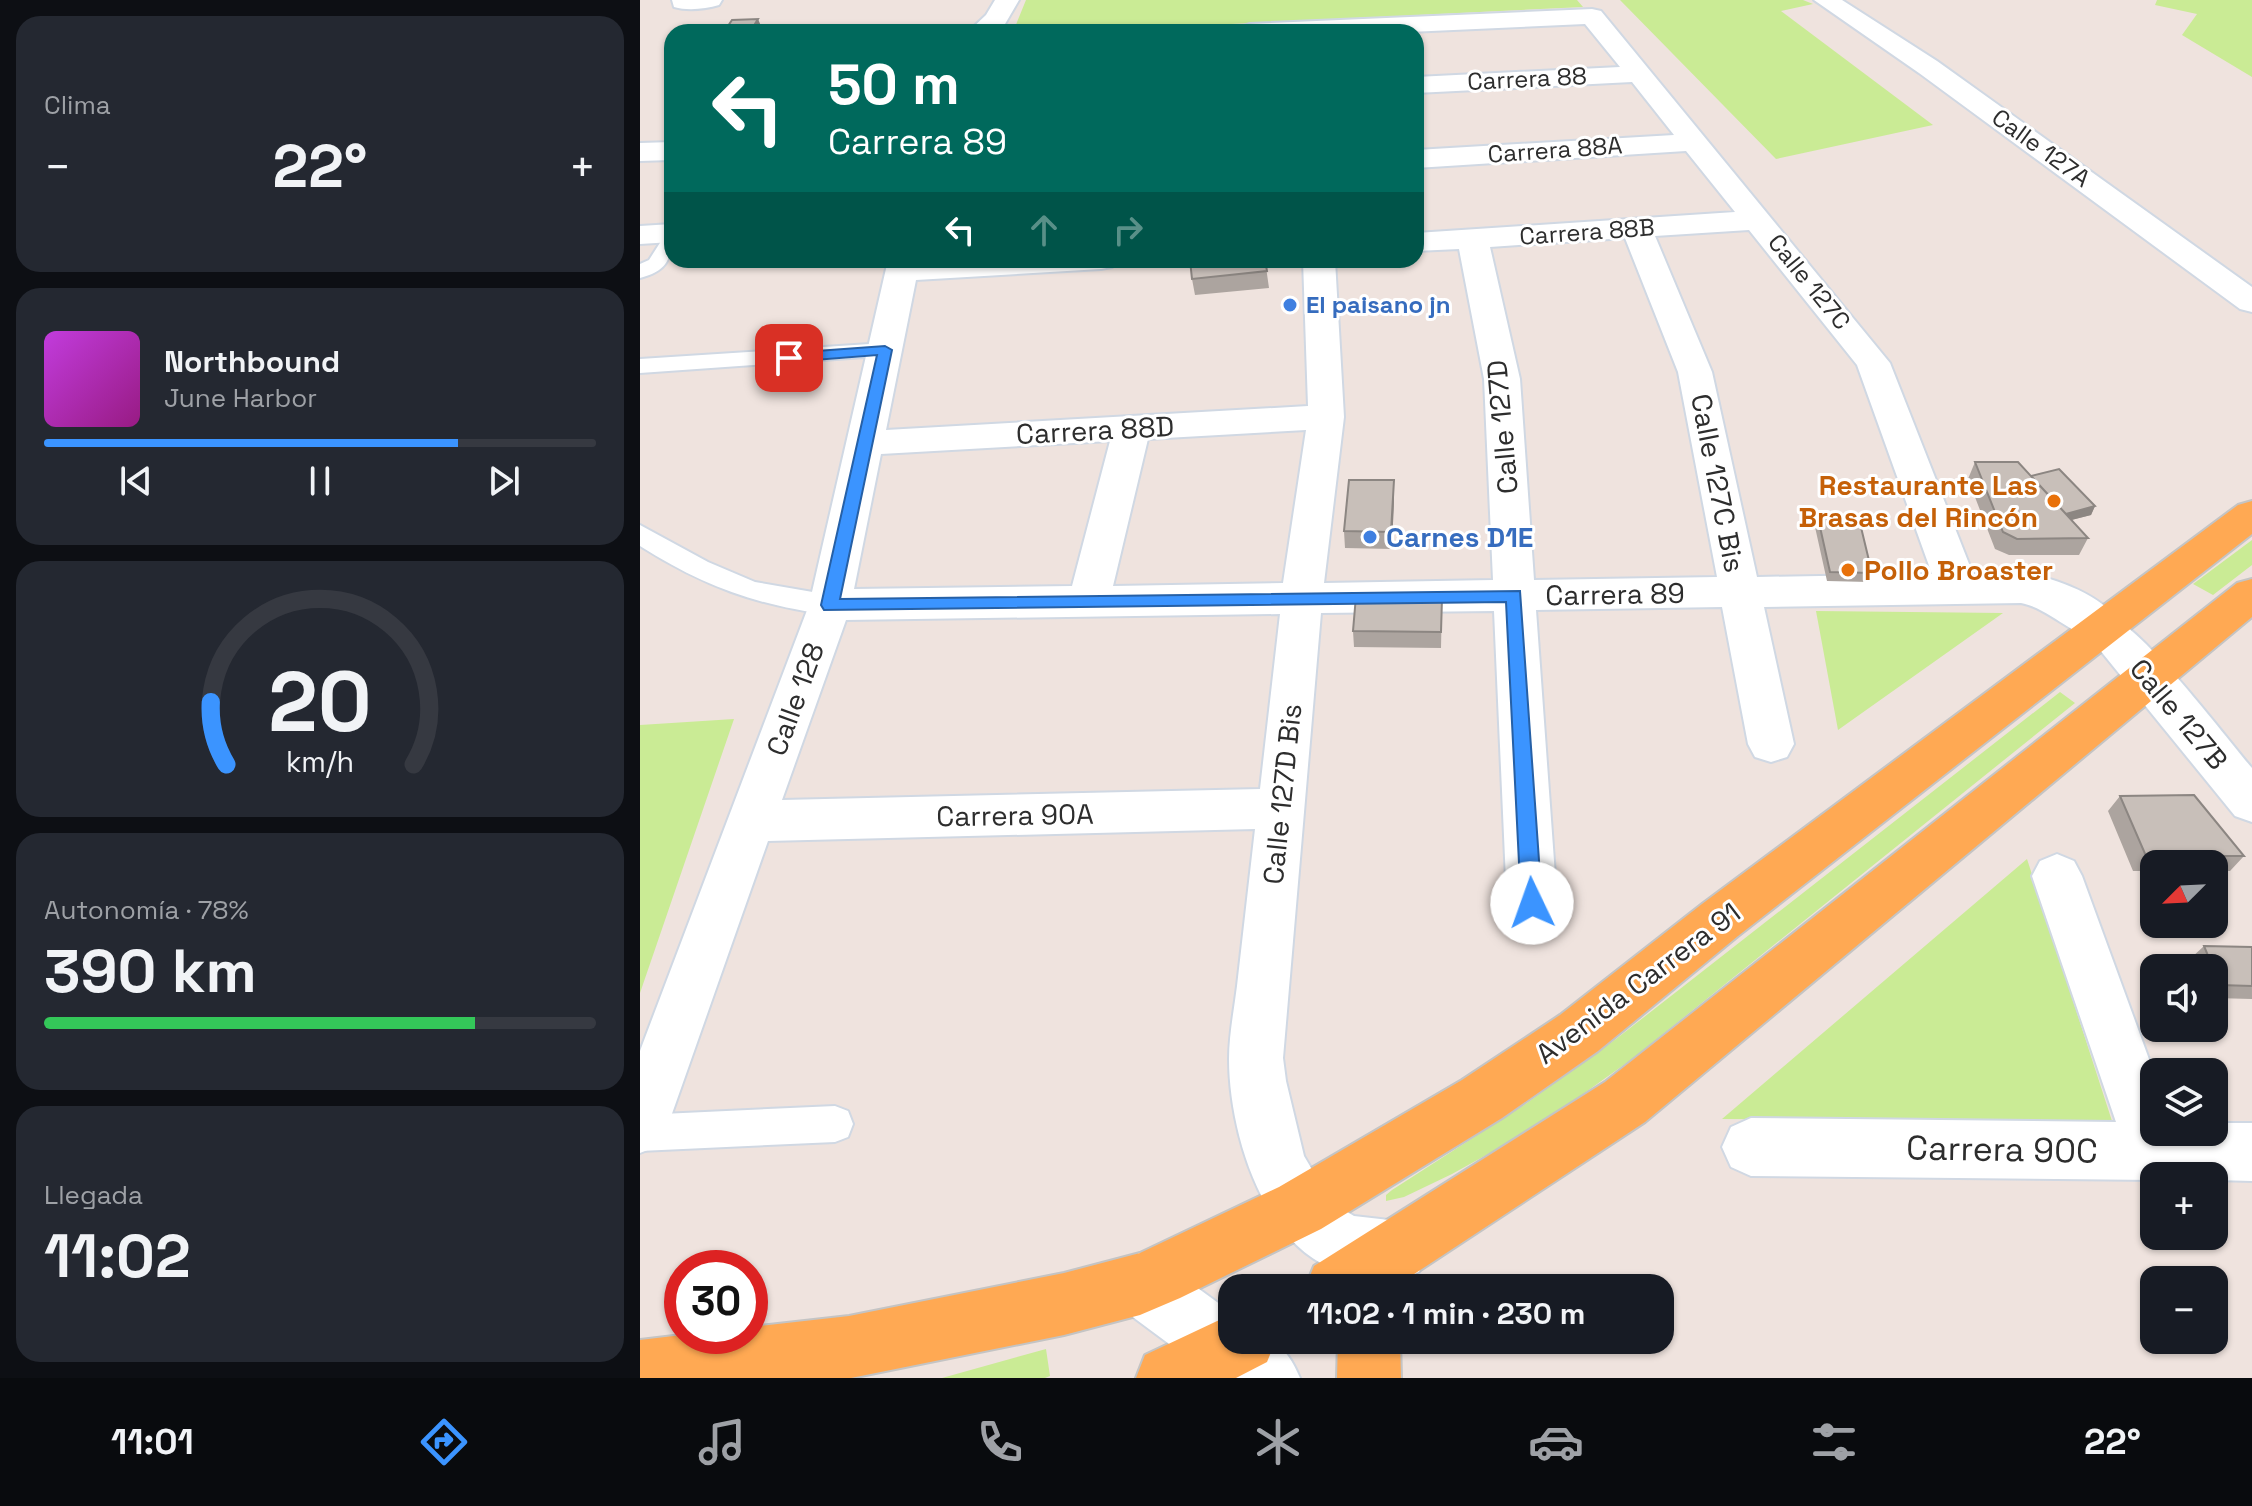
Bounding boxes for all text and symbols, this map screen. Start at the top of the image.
text: 50 m [828,49,960,120]
icon: left [696,56,800,160]
street label: Carrera 88 [1466,60,1587,97]
text: Clima [44,88,111,122]
street label: Calle 127A [1986,101,2097,194]
text: Carrera 89 [828,119,1007,165]
text: 22° [273,128,367,205]
street label: Carrera 88A [1487,129,1623,170]
text: − [44,139,71,195]
text: + [569,139,596,195]
icon: left [938,208,982,252]
icon: ahead [1022,208,1066,252]
icon: right [1106,208,1150,252]
street label: Carrera 88B [1518,211,1656,252]
street label: Calle 127C [1761,227,1857,336]
place label: El paisano jn [1306,289,1450,320]
marker: El paisano jn [1281,296,1299,314]
pin [755,324,823,392]
icon: arrive [767,336,811,380]
text: Northbound [164,342,340,381]
street label: Calle 127D [1478,359,1526,495]
text: June Harbor [164,381,317,415]
street label: Calle 127C Bis [1683,391,1753,575]
street label: Carrera 88D [1015,408,1175,452]
icon: previous [114,459,158,503]
icon: pause [298,459,342,503]
icon: next [482,459,526,503]
place label: Restaurante Las Brasas del Rincón [1798,467,2038,535]
marker: Restaurante Las Brasas del Rincón [2045,492,2063,510]
place label: Carnes D1E [1386,519,1533,555]
marker: Carnes D1E [1361,528,1379,546]
place label: Pollo Broaster [1864,552,2053,588]
marker: Pollo Broaster [1839,561,1857,579]
street label: Carrera 89 [1545,575,1685,613]
street label: Calle 128 [758,638,832,760]
text: 20 [268,649,372,755]
street label: Calle 127B [2122,651,2236,777]
street label: Calle 127D Bis [1255,702,1309,886]
text: km/h [286,744,354,780]
street label: Carrera 90A [936,796,1094,834]
north arrow [2140,850,2228,938]
map controls [2140,850,2228,1354]
position arrow [1490,861,1574,945]
text: Autonomía · 78% [44,893,249,927]
street label: Avenida Carrera 91 [1529,894,1747,1072]
text: 390 km [44,933,257,1010]
button: sound [2140,954,2228,1042]
button: layers [2140,1058,2228,1146]
street label: Carrera 90C [1906,1126,2098,1173]
button: + [2140,1162,2228,1250]
text: Llegada [44,1178,143,1212]
text: 11:02 [44,1218,191,1295]
speed limit sign: 30 [664,1250,768,1354]
button: − [2140,1266,2228,1354]
text: 11:02 · 1 min · 230 m [1307,1294,1585,1333]
icon: directions [416,1414,472,1470]
icon: music [694,1414,750,1470]
icon: phone [972,1414,1028,1470]
icon: climate [1250,1414,1306,1470]
icon: car [1528,1414,1584,1470]
icon: filters [1806,1414,1862,1470]
text: 11:01 [111,1419,194,1465]
text: 22° [2084,1419,2141,1465]

